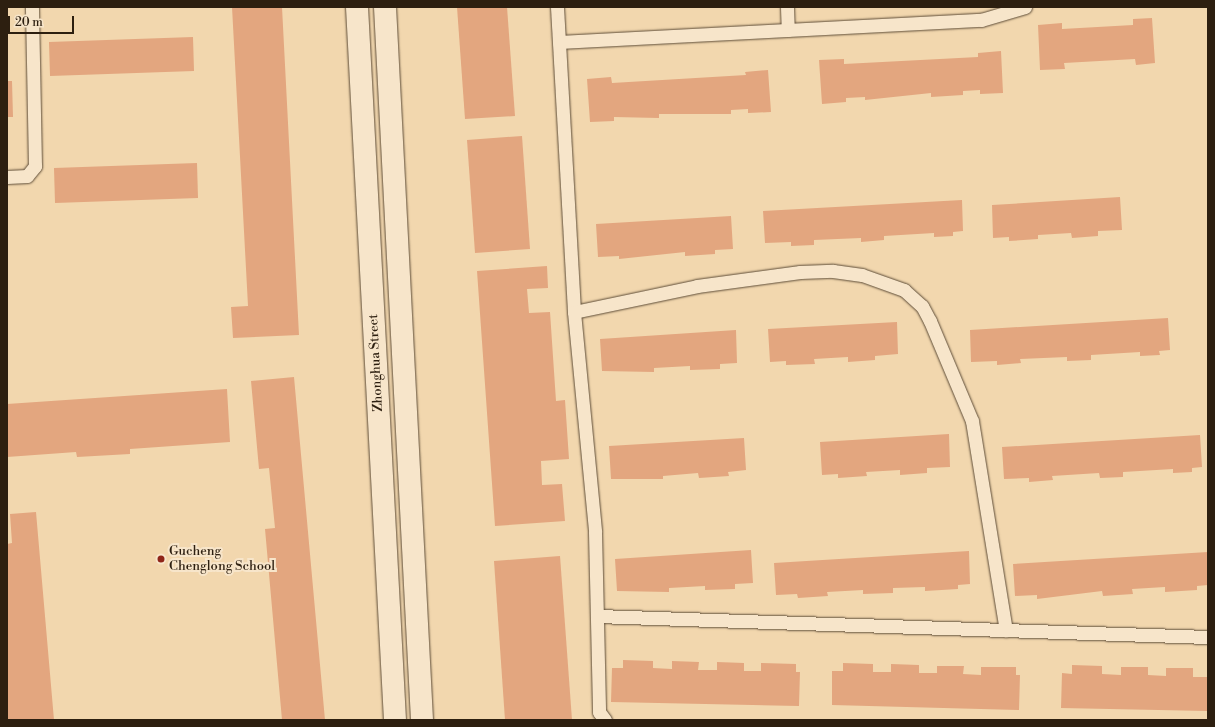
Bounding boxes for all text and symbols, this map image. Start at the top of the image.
scale bar [10,8,76,34]
text: 20 m [15,15,43,30]
street label: Zhonghua Street [366,314,386,412]
place label: Gucheng Chenglong School [169,544,275,575]
marker: Gucheng Chenglong School [156,554,166,564]

